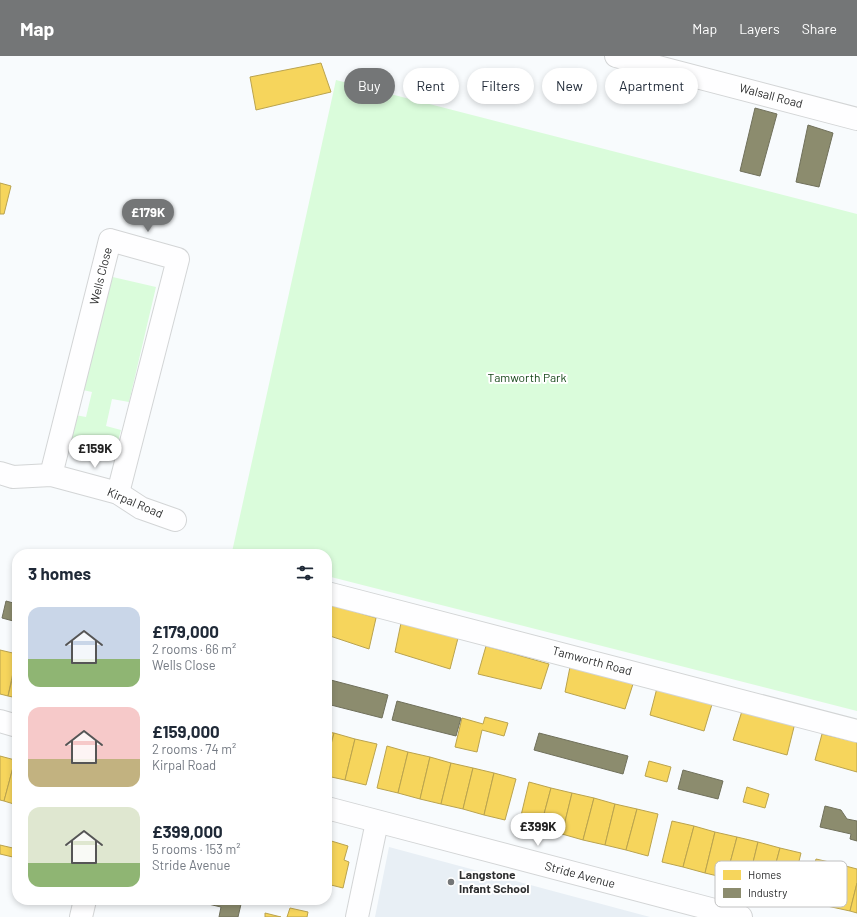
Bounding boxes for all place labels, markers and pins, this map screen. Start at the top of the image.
pin: £179K [120,199,176,233]
pin: £159K [67,435,123,469]
pin: £399K [510,813,566,847]
place label: Langstone Infant School [459,867,530,895]
marker: Langstone Infant School [446,877,456,887]

